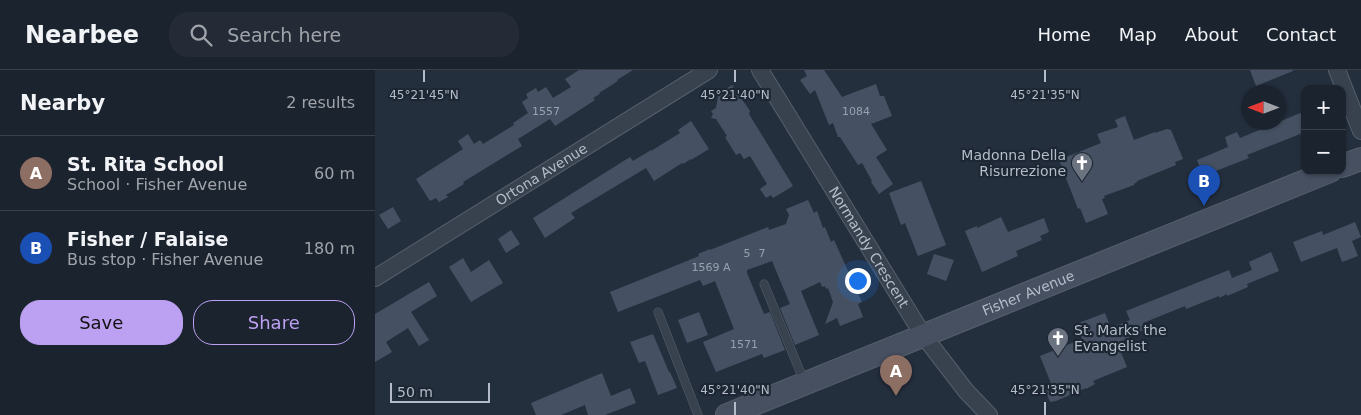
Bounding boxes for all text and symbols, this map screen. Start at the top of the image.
search box [169,12,519,57]
text: Nearbee [25,21,139,49]
icon: search [187,21,215,49]
text: Search here [227,24,341,46]
text: Home [1038,24,1091,45]
text: Map [1119,24,1157,45]
text: About [1185,24,1238,45]
text: Contact [1266,24,1336,45]
north arrow [1241,85,1286,130]
map controls [1301,85,1346,175]
button: + [1301,85,1346,130]
text: 45°21'45"N [389,88,459,102]
text: 45°21'40"N [700,88,770,102]
text: 45°21'35"N [1010,88,1080,102]
text: Nearby [20,91,105,115]
text: 2 results [286,93,355,112]
house number: 1557 [532,105,560,118]
house number: 1084 [842,105,870,118]
button: − [1301,130,1346,175]
street label: Ortona Avenue [493,140,590,209]
place label: Madonna Della Risurrezione [961,147,1066,179]
church icon: Madonna Della Risurrezione [1070,151,1094,182]
text: St. Rita School [67,153,224,175]
text: A [30,164,42,183]
text: 60 m [314,164,355,183]
pin: B [1188,165,1220,206]
text: School · Fisher Avenue [67,175,247,194]
street label: Normandy Crescent [826,184,913,311]
text: Fisher / Falaise [67,228,228,250]
text: B [30,239,42,258]
text: 180 m [304,239,355,258]
house number: 5 [744,247,751,260]
house number: 7 [759,247,766,260]
text: Bus stop · Fisher Avenue [67,250,263,269]
house number: 1569 A [691,261,731,274]
street label: Fisher Avenue [980,267,1077,319]
your location [845,268,871,294]
button: Save [20,300,183,345]
button: Share [193,300,355,345]
place label: St. Marks the Evangelist [1074,322,1167,354]
church icon: St. Marks the Evangelist [1046,326,1070,357]
house number: 1571 [730,338,758,351]
pin: A [880,355,912,396]
scale bar [390,380,490,403]
text: 45°21'40"N [700,383,770,397]
text: 45°21'35"N [1010,383,1080,397]
text: 50 m [397,384,433,400]

